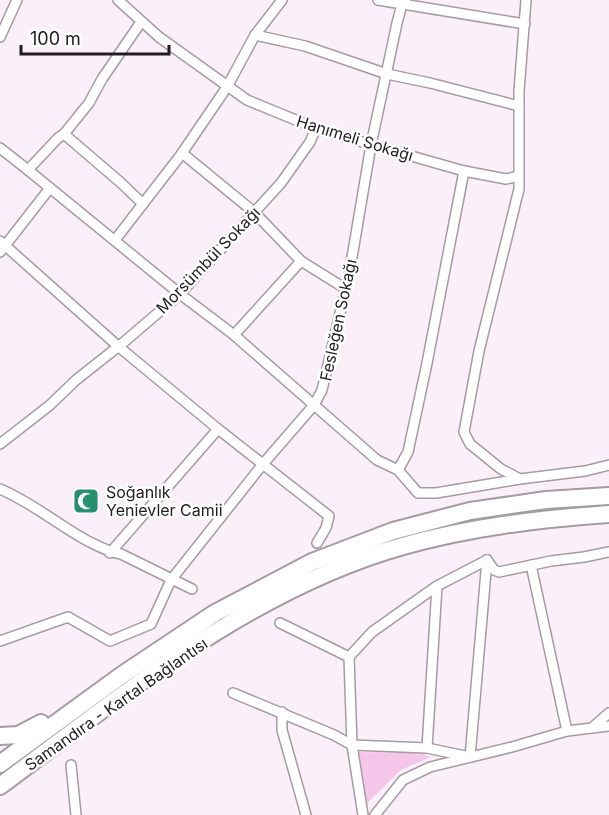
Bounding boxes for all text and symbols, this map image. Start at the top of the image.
scale bar [21,18,170,56]
text: 100 m [30,28,81,49]
street label: Hanımeli Sokağı [294,111,416,165]
street label: Morsümbül Sokağı [152,202,264,318]
street label: Fesleğen Sokağı [315,257,361,383]
place label: Soğanlık Yenievler Camii [106,482,223,520]
mosque icon: Soğanlık Yenievler Camii [71,486,101,516]
street label: Samandıra - Kartal Bağlantısı [21,633,211,775]

